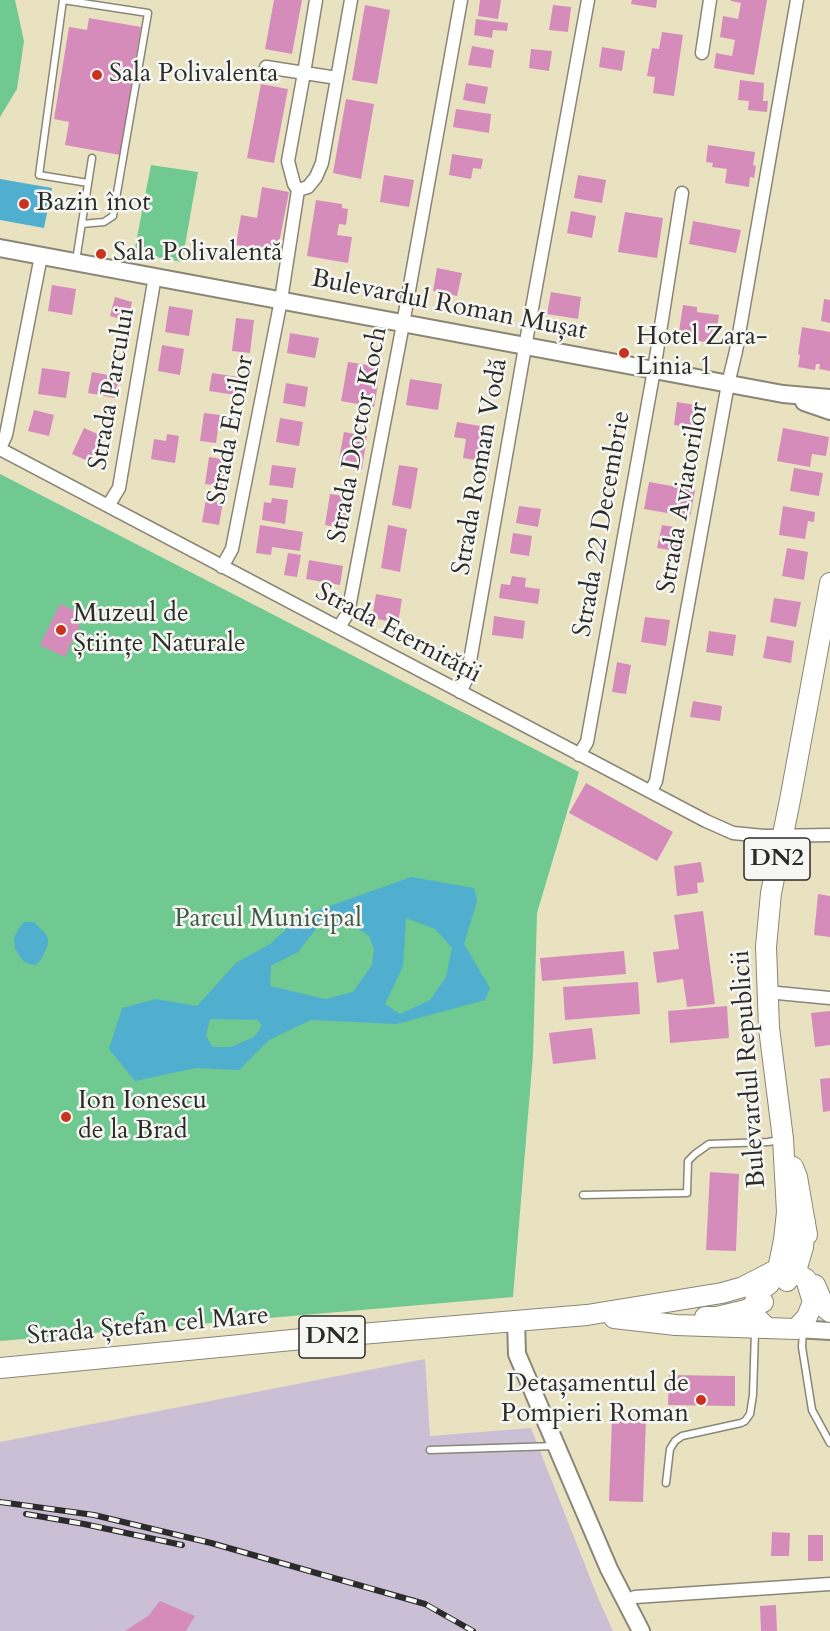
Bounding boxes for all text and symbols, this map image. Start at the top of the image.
place label: Sala Polivalenta [109,59,278,91]
marker: Sala Polivalenta [90,68,104,82]
place label: Bazin înot [36,188,150,220]
marker: Bazin înot [17,197,31,211]
place label: Sala Polivalentă [113,238,282,270]
marker: Sala Polivalentă [94,247,108,261]
street label: Bulevardul Roman Mușat [309,264,589,348]
street label: Strada Parcului [83,305,143,473]
place label: Hotel Zara- Linia 1 [636,322,767,384]
street label: Strada Doctor Koch [323,324,395,546]
marker: Hotel Zara- Linia 1 [617,346,631,360]
street label: Strada Eroilor [202,353,262,507]
street label: Strada Roman Vodă [447,356,515,578]
street label: Strada Aviatorilor [652,400,716,596]
street label: Strada 22 Decembrie [568,409,638,639]
street label: Strada Eternității [310,577,486,691]
place label: Muzeul de Științe Naturale [73,599,246,660]
marker: Muzeul de Științe Naturale [54,623,68,637]
road number: DN2 [744,838,810,880]
park label: Parcul Municipal [174,904,362,936]
street label: Bulevardul Republicii [726,949,774,1189]
place label: Ion Ionescu de la Brad [78,1086,207,1148]
marker: Ion Ionescu de la Brad [59,1110,73,1124]
street label: Strada Ștefan cel Mare [26,1301,270,1353]
road number: DN2 [299,1316,365,1358]
place label: Detașamentul de Pompieri Roman [501,1369,689,1430]
marker: Detașamentul de Pompieri Roman [694,1393,708,1407]

